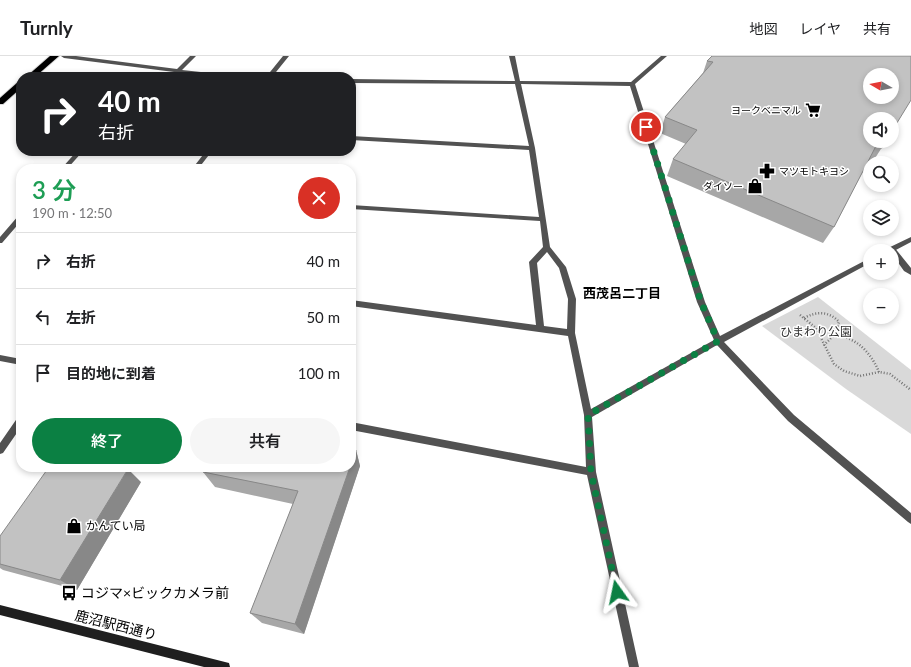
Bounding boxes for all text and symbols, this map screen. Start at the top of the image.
text: Turnly [20,16,73,39]
text: 地図 [749,20,777,37]
text: レイヤ [799,20,841,37]
text: 共有 [863,20,891,37]
north arrow [863,68,899,104]
map controls [863,68,899,324]
text: 40 m [98,84,161,118]
icon: right [32,88,84,140]
supermarket icon: ヨークベニマル [804,101,822,119]
place label: ヨークベニマル [731,104,801,116]
pin [629,110,663,144]
button: sound [863,112,899,148]
icon: arrive [635,116,657,138]
text: 右折 [98,121,134,143]
button: search [863,156,899,192]
pharmacy icon: マツモトキヨシ [758,162,776,180]
place label: マツモトキヨシ [779,165,849,177]
text: 3 分 [32,175,76,204]
button: close [298,177,340,219]
shop icon: ダイソー [746,177,764,195]
place label: ダイソー [703,180,743,192]
button: layers [863,200,899,236]
text: 190 m · 12:50 [32,205,112,221]
button: + [863,244,899,280]
icon: right [32,250,54,272]
text: 右折 [66,252,96,270]
text: 40 m [306,252,340,270]
district label: 西茂呂二丁目 [583,285,661,301]
button: − [863,288,899,324]
icon: left [32,306,54,328]
text: 左折 [66,308,96,326]
text: 50 m [306,308,340,326]
park label: ひまわり公園 [780,324,852,339]
icon: arrive [32,362,54,384]
text: 目的地に到着 [66,364,156,382]
text: 100 m [298,364,340,382]
button: 終了 [32,418,182,464]
button: 共有 [190,418,340,464]
shop icon: かんてい局 [65,517,83,535]
place label: かんてい局 [86,518,145,533]
position arrow [596,571,638,613]
bus stop icon: コジマ×ビックカメラ前 [60,584,78,602]
place label: コジマ×ビックカメラ前 [81,584,229,601]
street label: 鹿沼駅西通り [73,606,159,643]

